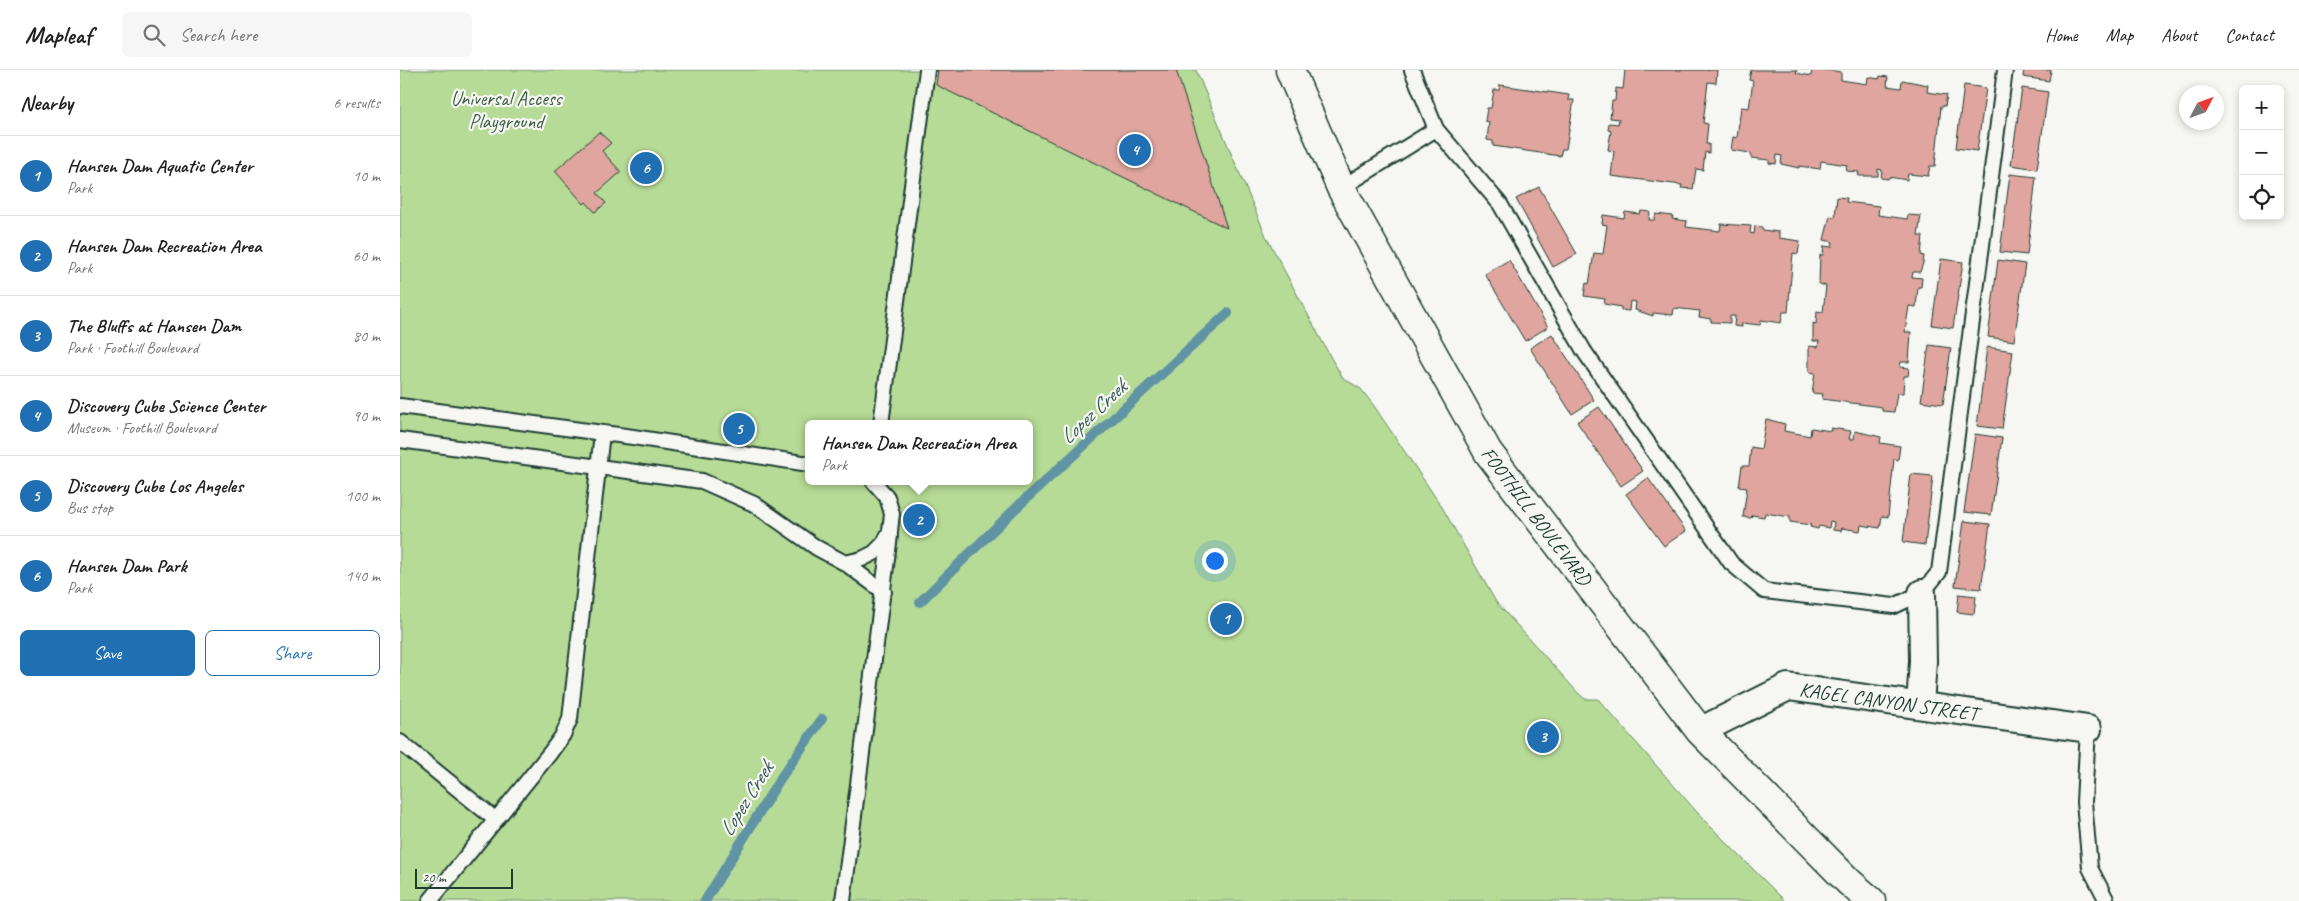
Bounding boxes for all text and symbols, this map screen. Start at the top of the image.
search box [122,12,472,57]
text: Mapleaf [25,20,92,50]
icon: search [140,21,168,49]
text: Search here [180,23,257,47]
text: Home [2045,24,2078,46]
text: Map [2106,24,2133,46]
text: About [2161,24,2197,46]
text: Contact [2225,24,2274,46]
north arrow [2179,85,2224,130]
map controls [2239,85,2284,220]
button: + [2239,85,2284,130]
park label: Universal Access Playground [451,86,564,134]
text: Nearby [20,90,73,116]
text: 6 results [333,93,380,113]
button: − [2239,130,2284,175]
pin: 4 [1119,131,1151,169]
pin: 6 [630,149,662,187]
text: Hansen Dam Aquatic Center [67,154,253,178]
text: 1 [32,166,40,186]
text: 10 m [353,166,380,186]
button: locate [2239,175,2284,220]
text: Park [67,178,92,198]
text: Hansen Dam Recreation Area [67,234,261,258]
text: 2 [32,246,40,266]
text: 60 m [353,246,380,266]
text: Park [67,258,92,278]
text: The Bluffs at Hansen Dam [67,314,241,338]
text: 3 [32,326,40,346]
text: 80 m [353,326,380,346]
text: Park · Foothill Boulevard [67,338,198,358]
water label: Lopez Creek [1054,372,1134,449]
text: Discovery Cube Science Center [67,394,265,418]
text: 4 [32,406,40,426]
text: 90 m [353,406,380,426]
pin: 5 [723,410,755,448]
text: Museum · Foothill Boulevard [67,418,217,438]
popup [805,420,1033,485]
text: Hansen Dam Recreation Area [822,431,1016,455]
street label: FOOTHILL BOULEVARD [1476,442,1598,591]
text: Park [822,455,847,475]
text: Discovery Cube Los Angeles [67,474,243,498]
text: 5 [33,486,39,506]
text: 100 m [346,486,380,506]
text: Bus stop [67,498,113,518]
pin: 2 [903,501,935,539]
your location [1202,548,1228,574]
text: Hansen Dam Park [67,554,187,578]
text: 6 [32,566,40,586]
text: 140 m [346,566,380,586]
text: Park [67,578,92,598]
pin: 1 [1210,600,1242,638]
button: Save [20,630,195,676]
button: Share [205,630,380,676]
street label: KAGEL CANYON STREET [1798,676,1984,727]
pin: 3 [1527,718,1559,756]
water label: Lopez Creek [713,755,780,841]
scale bar [415,866,512,889]
text: 20 m [422,869,446,886]

